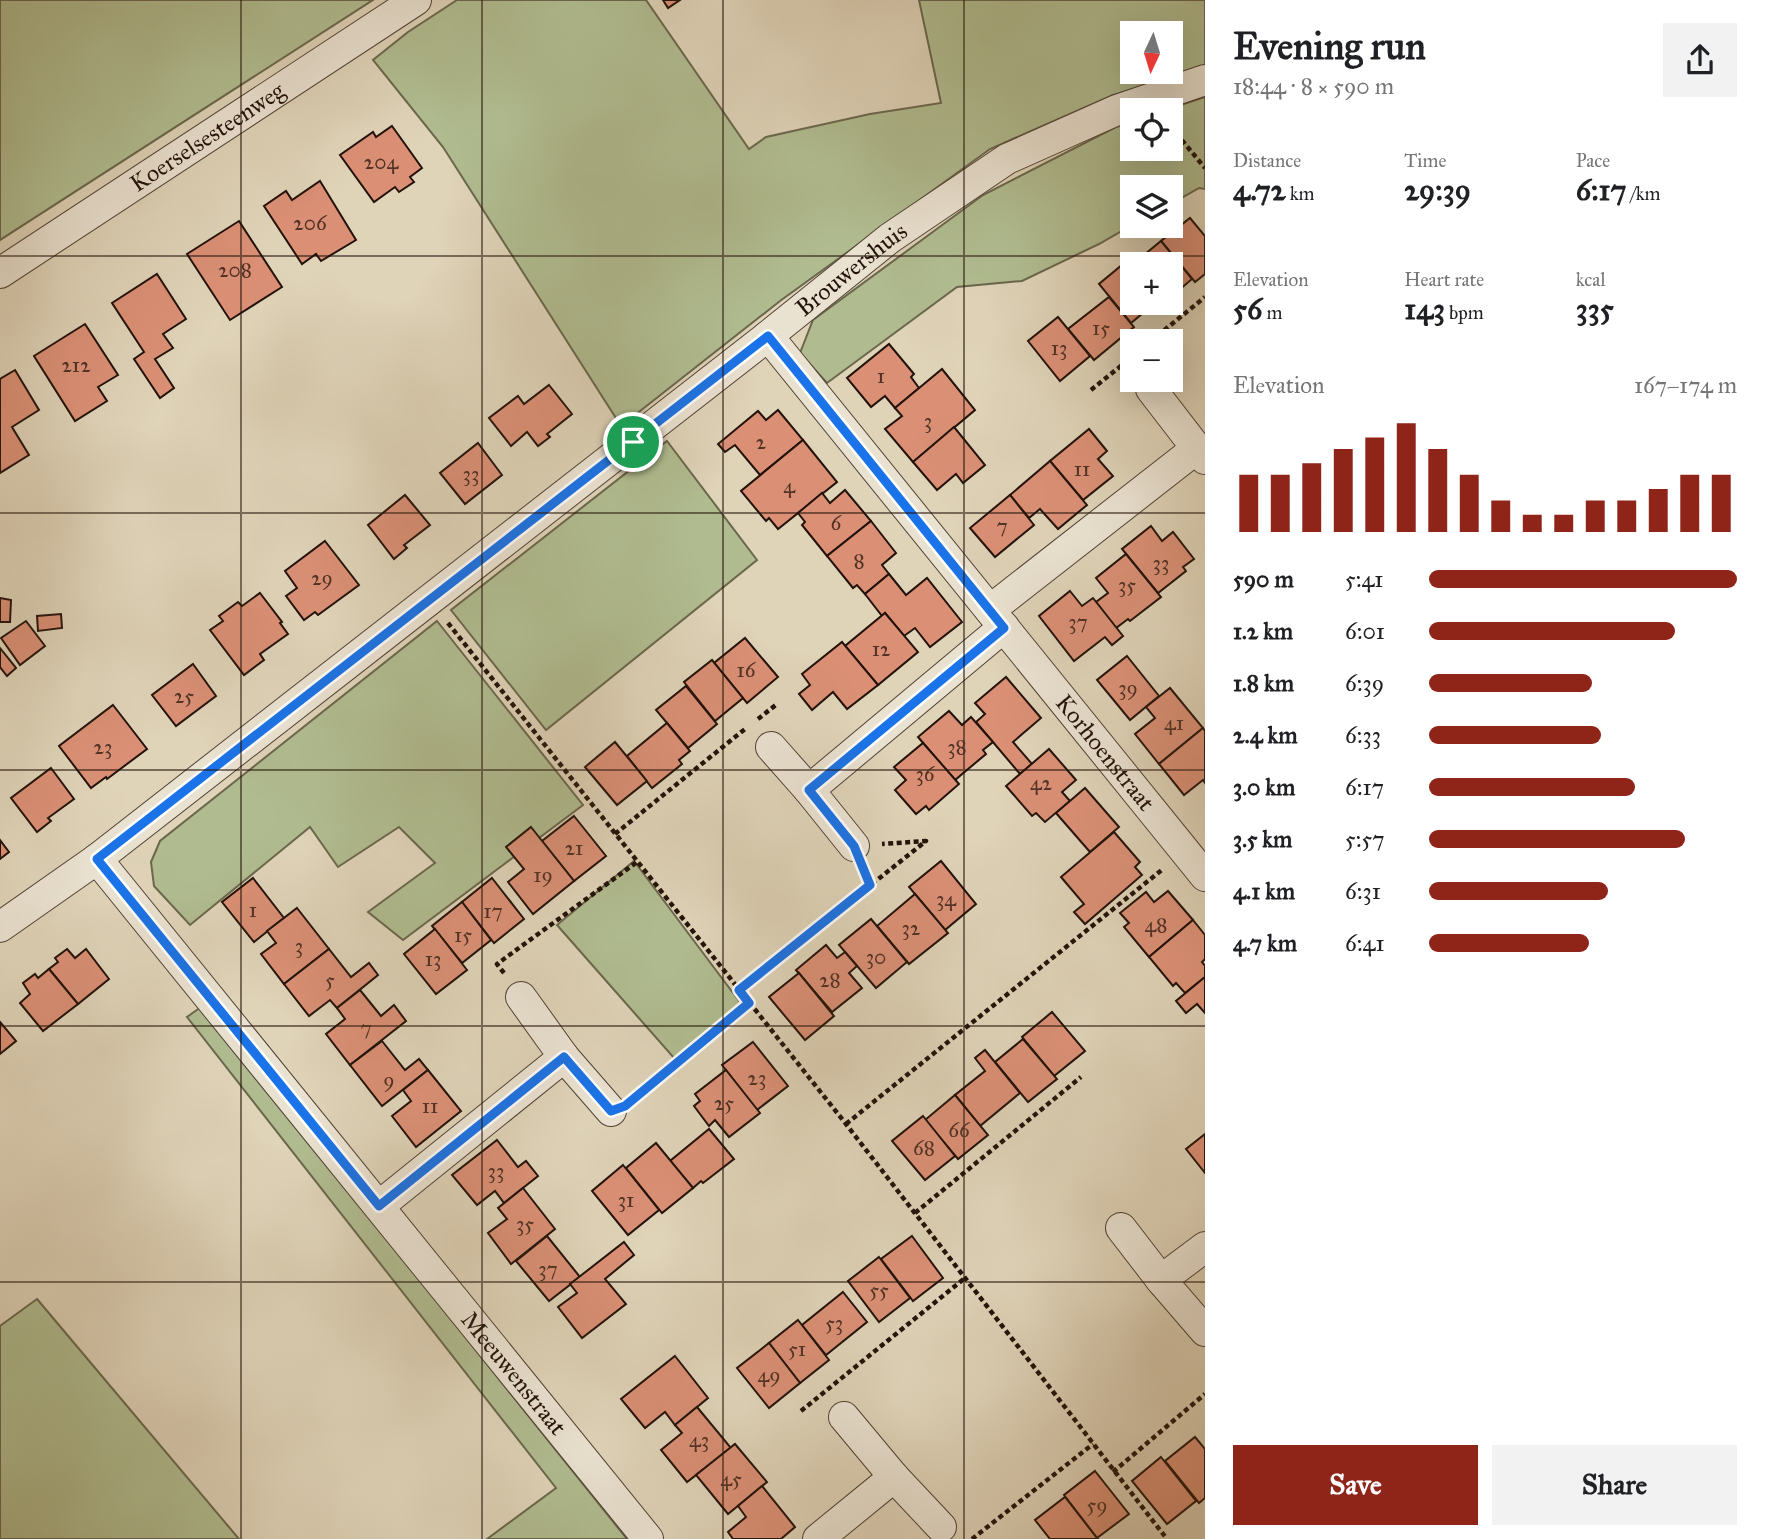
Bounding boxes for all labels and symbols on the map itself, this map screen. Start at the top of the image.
north arrow [1120,21,1183,84]
street label: Koerselsesteenweg [124,75,291,199]
house number: 204 [364,149,399,175]
house number: 206 [293,210,328,236]
street label: Brouwershuis [790,216,913,323]
house number: 208 [218,257,252,283]
house number: 15 [1092,315,1110,341]
house number: 13 [1051,335,1067,361]
house number: 212 [61,352,91,378]
house number: 1 [877,363,885,389]
house number: 3 [924,408,932,434]
pin [603,412,663,472]
house number: 2 [756,429,767,455]
house number: 11 [1074,456,1090,482]
house number: 33 [463,461,479,487]
house number: 4 [783,473,796,499]
house number: 6 [831,510,843,536]
house number: 7 [996,513,1008,539]
house number: 8 [853,548,865,574]
house number: 33 [1153,550,1169,576]
house number: 29 [311,565,333,591]
house number: 35 [1118,572,1136,598]
house number: 37 [1068,609,1088,635]
house number: 12 [872,636,891,662]
house number: 16 [736,657,757,683]
house number: 39 [1118,675,1138,701]
house number: 25 [174,683,194,709]
street label: Korhoenstraat [1049,688,1162,817]
house number: 41 [1164,710,1184,736]
house number: 23 [94,734,112,760]
house number: 38 [947,734,967,760]
house number: 36 [915,761,936,787]
house number: 42 [1030,770,1053,796]
house number: 21 [565,835,583,861]
house number: 19 [533,862,553,888]
house number: 34 [936,886,957,912]
house number: 1 [249,897,257,923]
house number: 17 [483,898,503,924]
house number: 48 [1145,912,1167,938]
house number: 32 [902,915,921,941]
house number: 15 [454,922,472,948]
house number: 3 [295,933,303,959]
house number: 30 [866,944,886,970]
house number: 13 [425,946,441,972]
house number: 5 [325,967,335,993]
house number: 28 [819,967,841,993]
house number: 7 [360,1015,372,1041]
house number: 23 [748,1065,766,1091]
house number: 9 [383,1067,395,1093]
house number: 25 [714,1090,734,1116]
house number: 11 [422,1093,438,1119]
house number: 66 [948,1117,971,1143]
house number: 68 [913,1135,935,1161]
house number: 33 [488,1158,504,1184]
house number: 31 [618,1187,634,1213]
house number: 35 [516,1211,534,1237]
house number: 37 [538,1256,558,1282]
house number: 55 [869,1277,889,1303]
street label: Meeuwenstraat [455,1305,573,1442]
house number: 53 [825,1310,843,1336]
house number: 51 [788,1336,806,1362]
house number: 49 [758,1362,780,1388]
house number: 43 [689,1427,709,1453]
house number: 45 [720,1466,742,1492]
house number: 59 [1086,1492,1108,1518]

